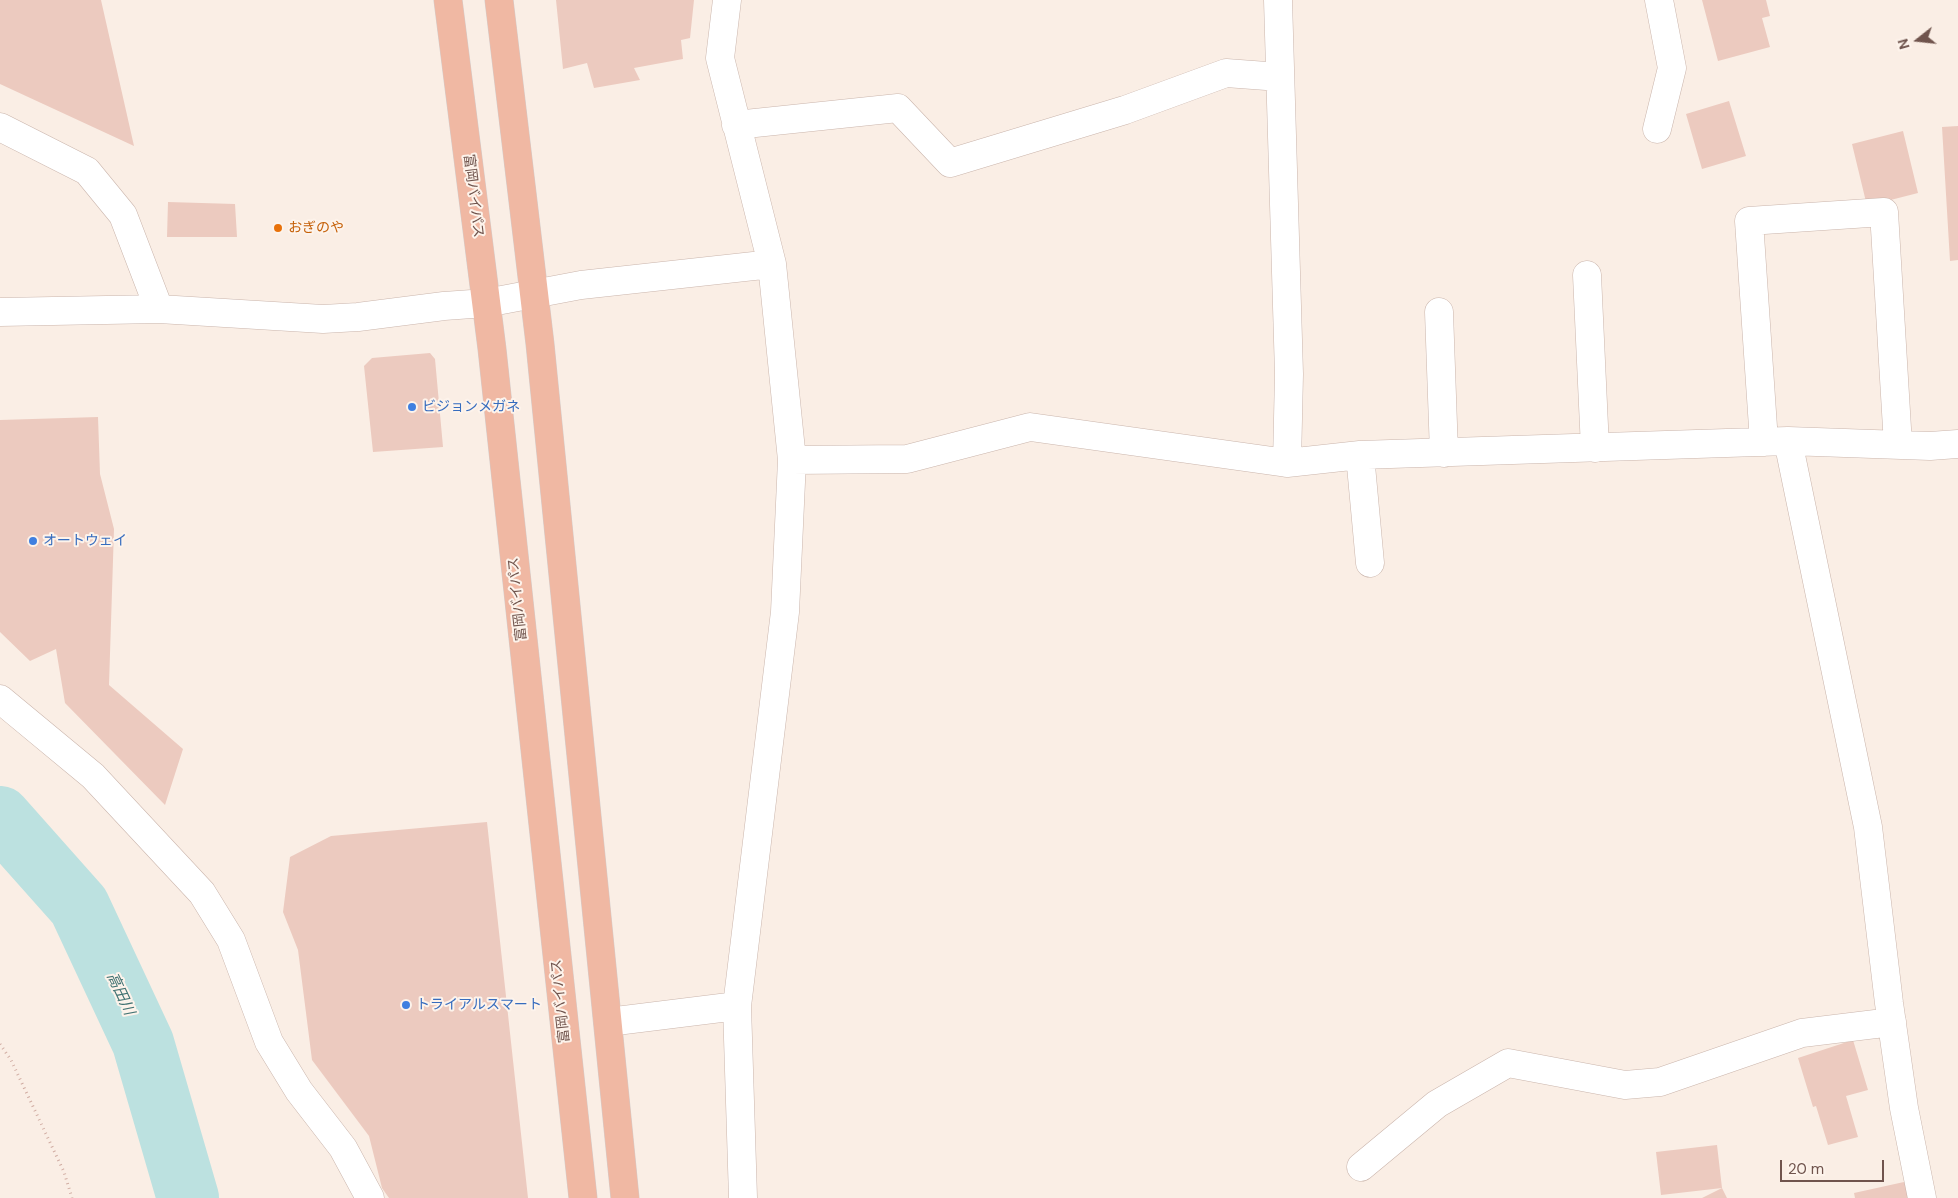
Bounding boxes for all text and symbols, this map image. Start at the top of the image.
north arrow [1893,15,1943,65]
text: N [1894,37,1914,52]
street label: 富岡バイパス [460,153,486,239]
place label: おぎのや [288,220,344,236]
marker: おぎのや [272,222,284,234]
place label: ビジョンメガネ [422,399,520,415]
marker: ビジョンメガネ [406,401,418,413]
place label: オートウェイ [43,533,127,549]
marker: オートウェイ [27,535,39,547]
street label: 富岡バイパス [505,556,531,642]
street label: 富岡バイパス [548,958,574,1044]
water label: 高田川 [102,970,138,1018]
place label: トライアルスマート [416,997,542,1013]
marker: トライアルスマート [400,999,412,1011]
scale bar [1783,1150,1887,1182]
text: 20 m [1788,1159,1824,1179]

